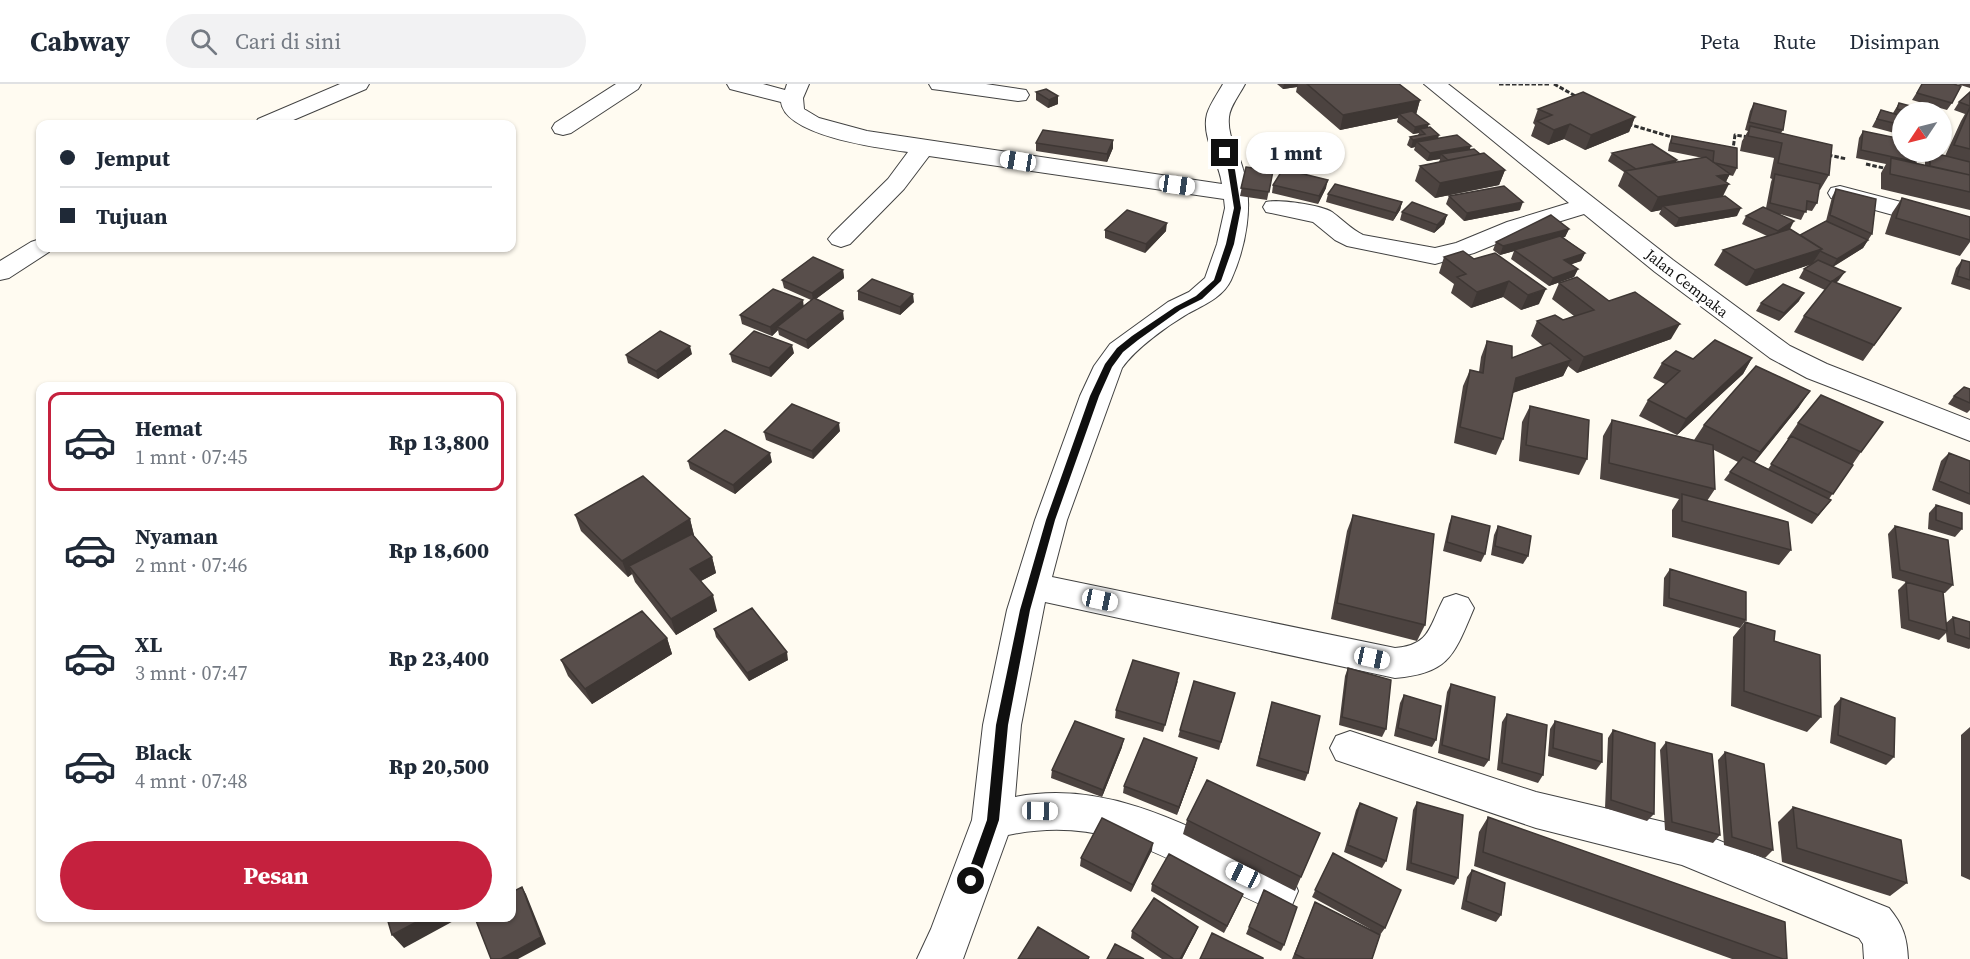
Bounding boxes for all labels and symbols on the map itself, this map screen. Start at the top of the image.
north arrow [1892,102,1952,162]
callout: 1 mnt [1246,132,1345,174]
route end [1211,139,1238,166]
car [999,149,1037,173]
car [1158,174,1196,196]
street label: Jalan Cempaka [1640,243,1733,322]
car [1081,587,1119,613]
car [1353,645,1391,671]
car [1022,802,1058,820]
car [1223,859,1263,891]
route start [957,867,984,894]

